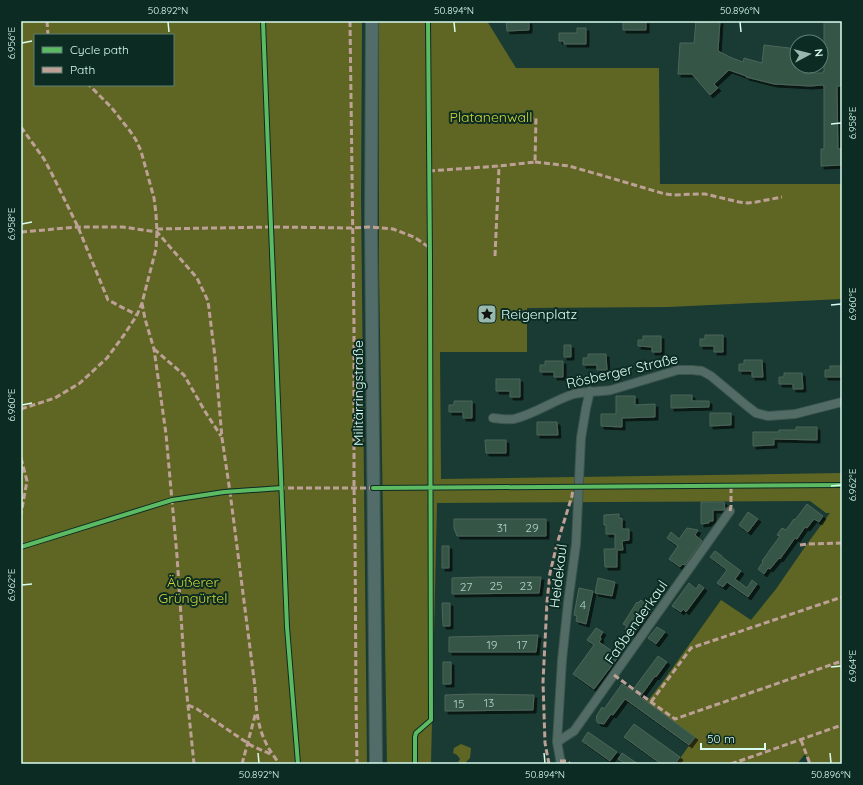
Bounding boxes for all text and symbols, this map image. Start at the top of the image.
text: 50.892°N [148,4,188,17]
text: 50.894°N [434,4,474,17]
text: 50.896°N [720,4,760,17]
text: 6.956°E [5,26,18,59]
legend [34,34,174,86]
north arrow [789,34,829,74]
text: Cycle path [70,42,129,57]
text: N [811,48,826,58]
text: Path [70,62,95,77]
text: 6.958°E [846,106,859,139]
park label: Platanenwall [450,108,532,126]
text: 6.958°E [5,207,18,240]
text: 6.960°E [846,287,859,321]
place icon: Reigenplatz [476,303,498,325]
place label: Reigenplatz [501,305,578,323]
street label: Militärringstraße [349,340,367,446]
street label: Rösberger Straße [564,349,680,393]
text: 6.960°E [5,388,18,422]
text: 6.962°E [846,468,859,501]
house number: 31 [497,520,507,535]
house number: 29 [525,520,539,535]
street label: Heidekaul [545,543,571,609]
text: 6.962°E [5,568,18,601]
park label: Äußerer Grüngürtel [159,573,227,607]
street label: Faßbenderkaul [601,577,671,667]
house number: 25 [489,578,503,593]
house number: 23 [520,578,532,593]
house number: 27 [460,579,472,594]
house number: 4 [580,597,586,612]
house number: 19 [486,637,498,652]
house number: 17 [517,637,527,652]
text: 6.964°E [846,649,859,682]
house number: 13 [484,695,494,710]
house number: 15 [454,696,464,711]
scale bar [701,725,765,751]
text: 50 m [707,731,735,746]
text: 50.892°N [239,768,279,781]
text: 50.894°N [525,768,565,781]
text: 50.896°N [811,768,851,781]

